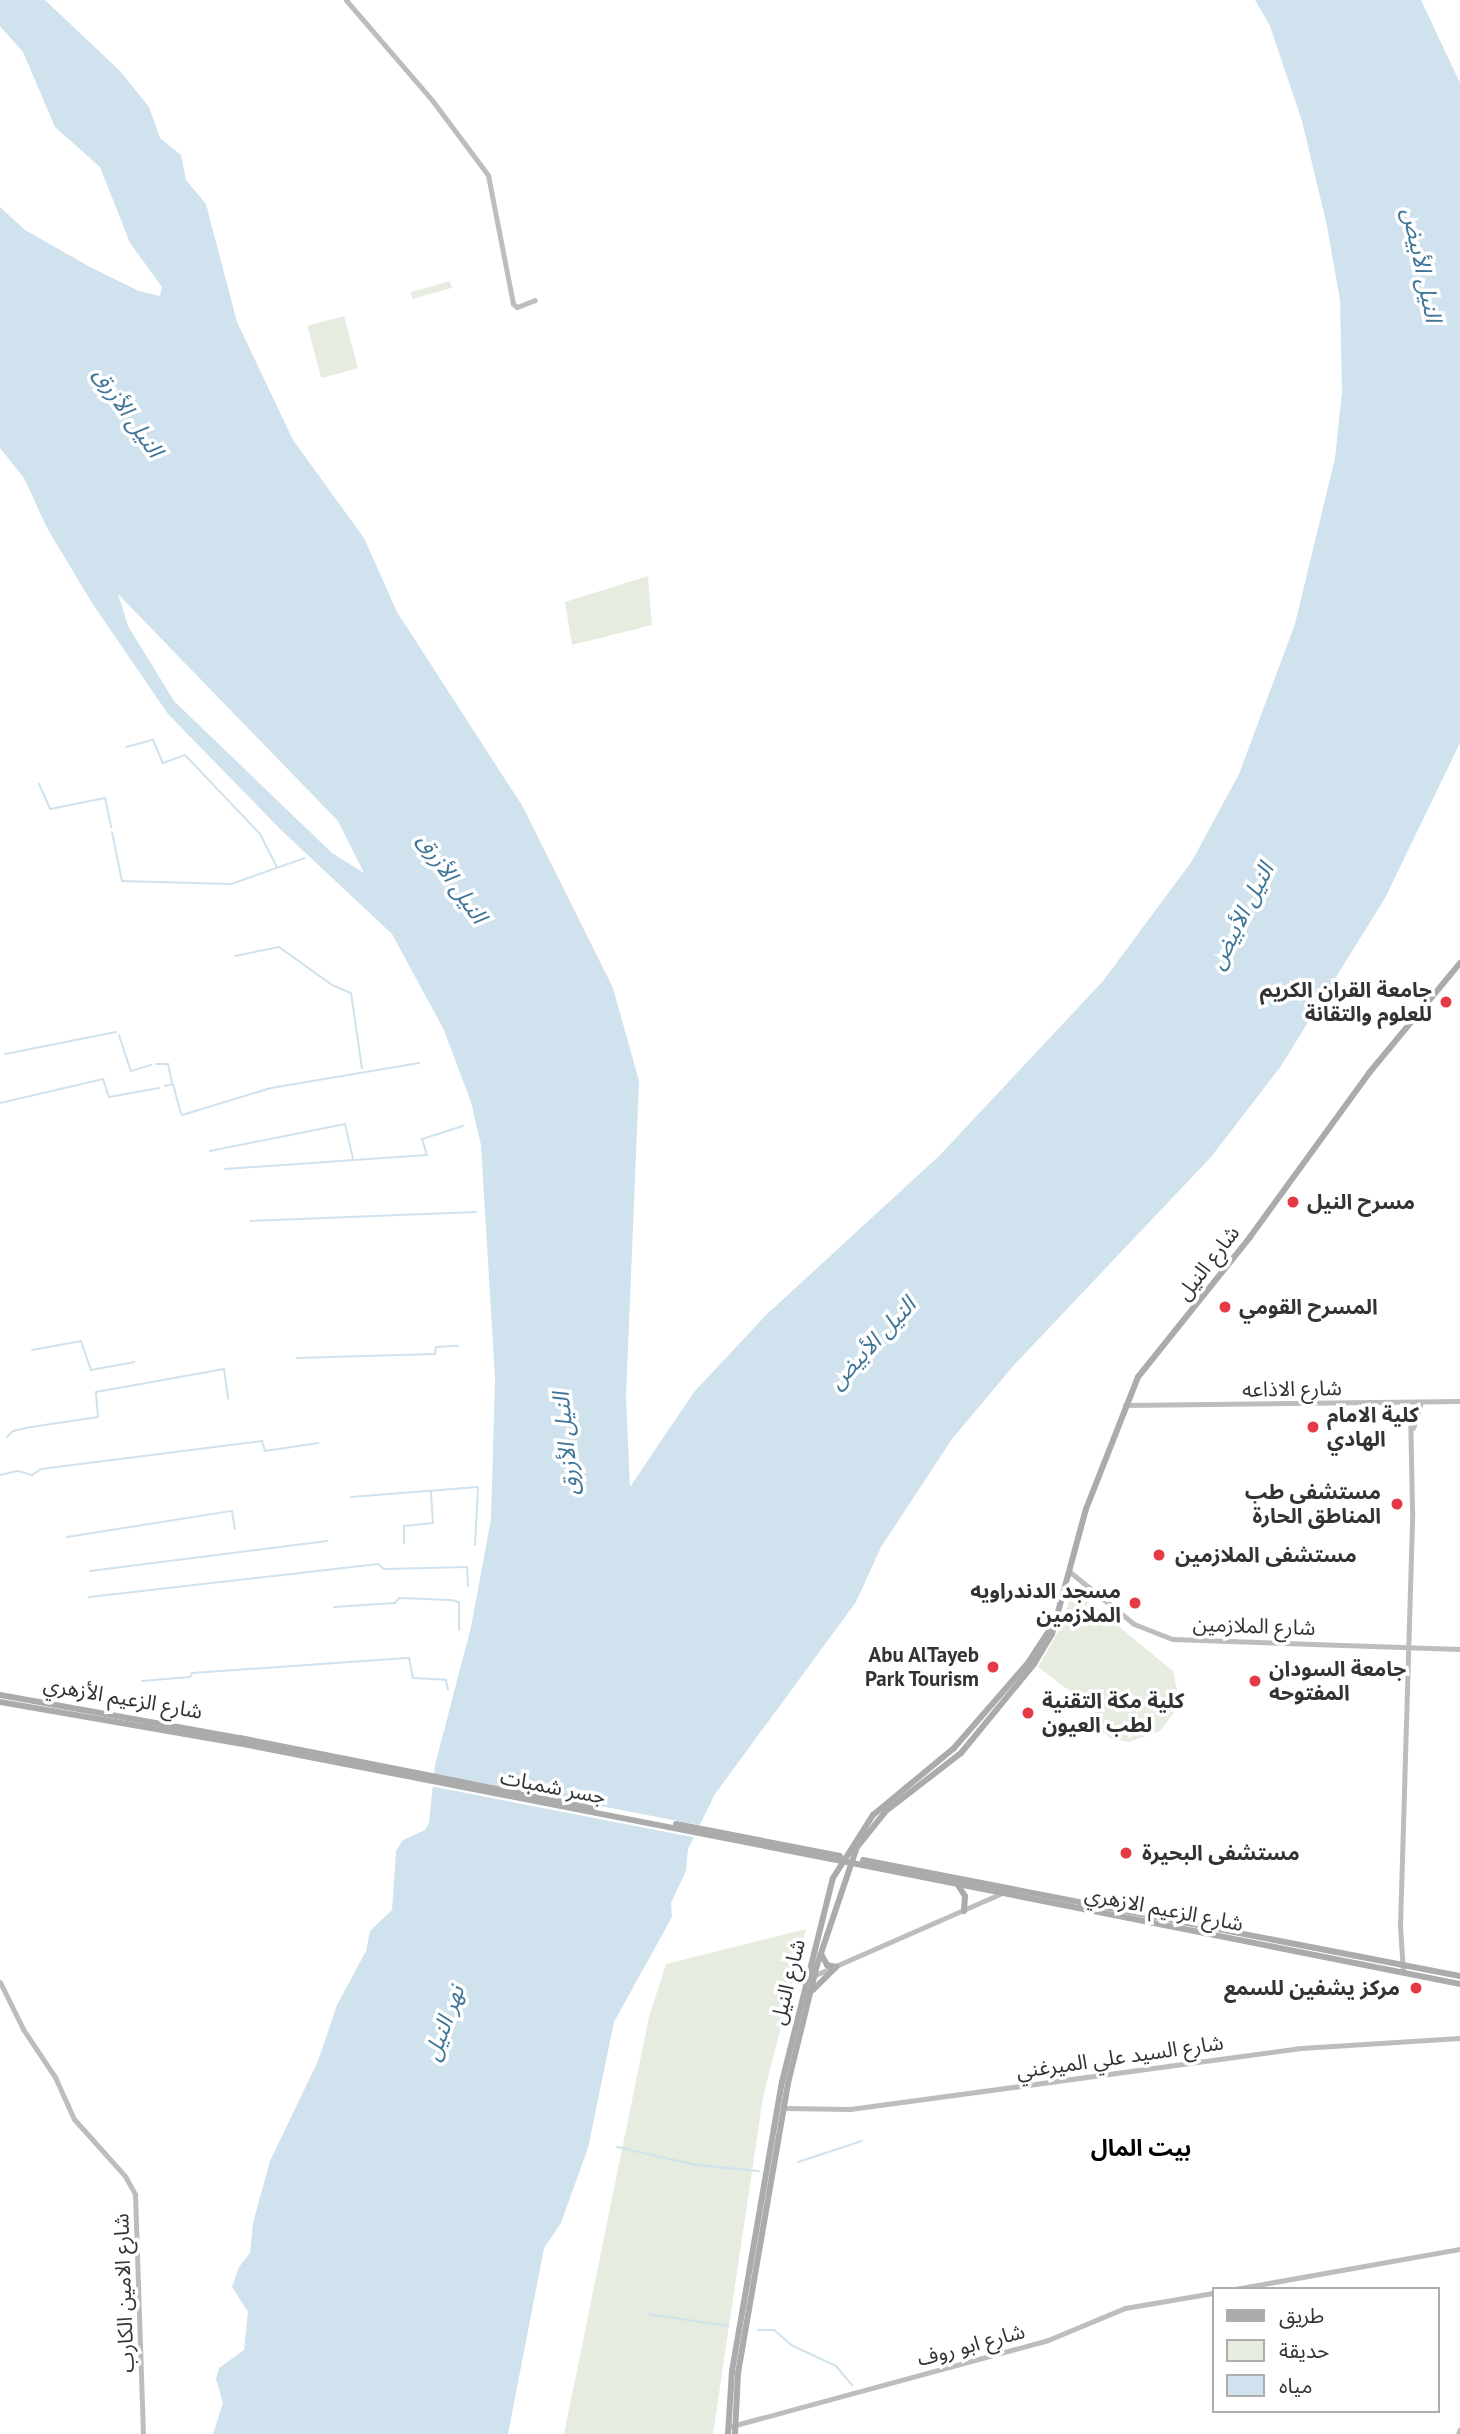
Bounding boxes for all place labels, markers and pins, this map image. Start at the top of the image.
place label: جامعة القران الكريم للعلوم والتقانة [1260,977,1432,1027]
marker: جامعة القران الكريم للعلوم والتقانة [1438,994,1454,1010]
place label: مسرح النيل [1307,1189,1415,1215]
marker: مسرح النيل [1285,1194,1301,1210]
place label: المسرح القومي [1239,1294,1378,1320]
marker: المسرح القومي [1217,1299,1233,1315]
place label: كلية الامام الهادي [1327,1402,1419,1452]
marker: كلية الامام الهادي [1305,1419,1321,1435]
place label: مستشفى طب المناطق الحارة [1245,1479,1381,1529]
marker: مستشفى طب المناطق الحارة [1387,1494,1407,1514]
place label: مستشفى الملازمين [1175,1542,1357,1568]
marker: مستشفى الملازمين [1149,1545,1169,1565]
place label: مسجد الدندراويه الملازمين [970,1578,1121,1628]
marker: مسجد الدندراويه الملازمين [1127,1595,1143,1611]
place label: Abu AlTayeb Park Tourism [864,1642,979,1692]
place label: جامعة السودان المفتوحه [1269,1656,1406,1706]
marker: Abu AlTayeb Park Tourism [985,1659,1001,1675]
marker: جامعة السودان المفتوحه [1247,1673,1263,1689]
place label: كلية مكة التقنية لطب العيون [1042,1688,1184,1738]
marker: كلية مكة التقنية لطب العيون [1020,1705,1036,1721]
place label: مستشفى البحيرة [1142,1840,1300,1866]
marker: مستشفى البحيرة [1116,1843,1136,1863]
place label: مركز يشفين للسمع [1224,1975,1400,2001]
marker: مركز يشفين للسمع [1406,1978,1426,1998]

